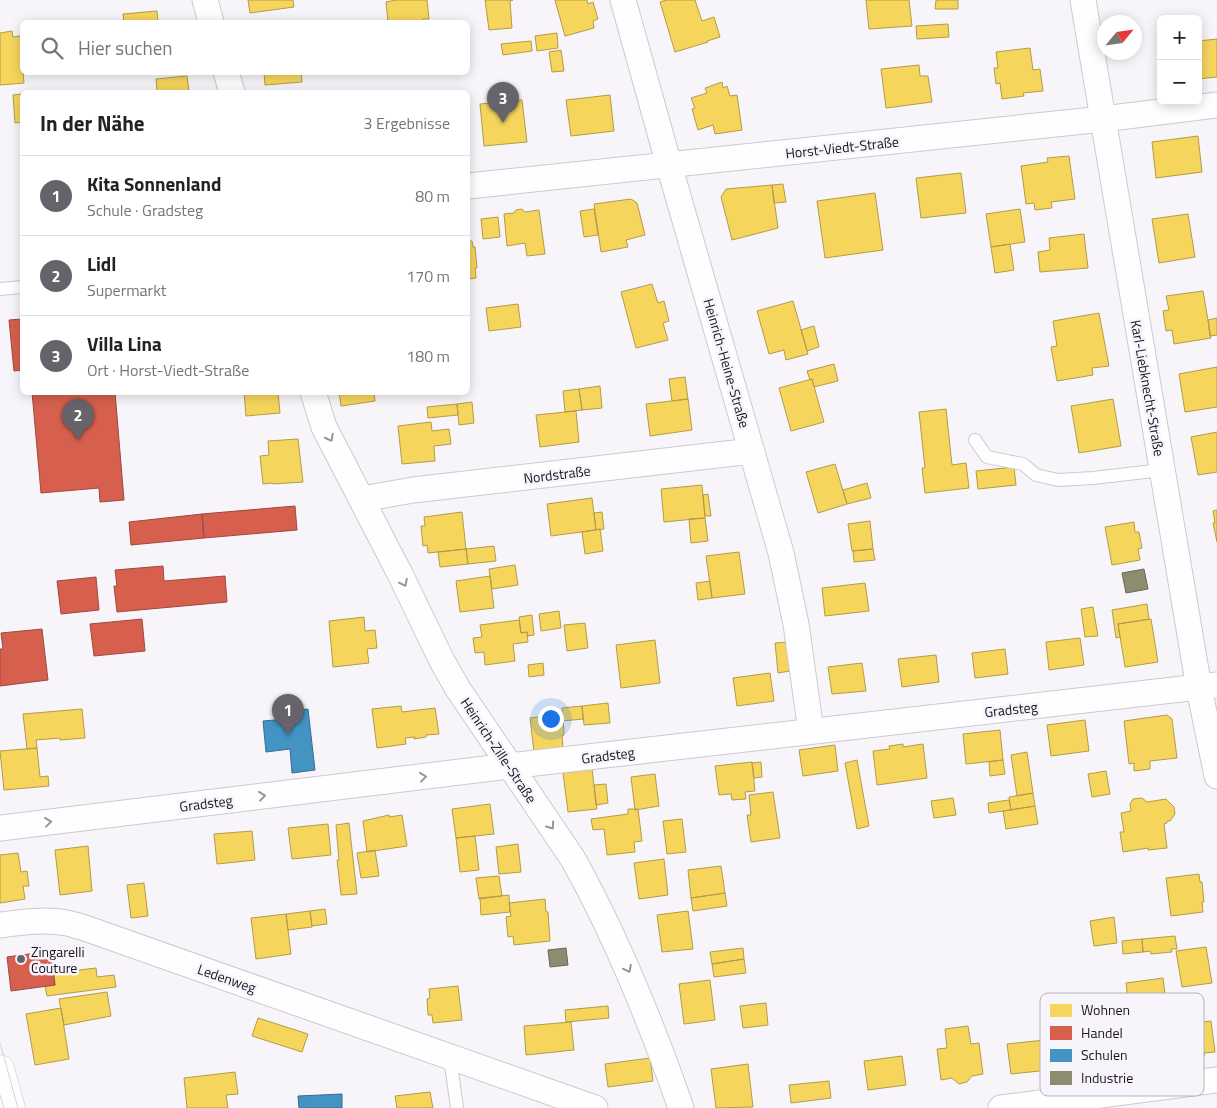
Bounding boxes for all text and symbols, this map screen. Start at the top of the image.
north arrow [1097,15,1142,60]
map controls [1157,15,1202,105]
button: + [1157,15,1202,60]
search box [20,20,470,75]
text: Hier suchen [78,33,173,62]
icon: search [38,34,66,62]
button: − [1157,60,1202,105]
pin: 3 [487,82,519,123]
text: In der Nähe [40,107,145,139]
text: 3 Ergebnisse [363,111,450,135]
street label: Horst-Viedt-Straße [784,131,900,163]
text: Kita Sonnenland [87,169,221,198]
text: 1 [52,184,60,208]
text: 80 m [415,184,450,208]
text: Schule · Gradsteg [87,198,203,222]
text: Lidl [87,249,116,278]
text: 2 [52,264,60,288]
text: 170 m [406,264,450,288]
text: Supermarkt [87,278,166,302]
street label: Heinrich-Heine-Straße [698,296,756,430]
street label: Karl-Liebknecht-Straße [1126,318,1170,458]
text: Villa Lina [87,329,162,358]
text: 3 [52,344,60,368]
text: 180 m [406,344,450,368]
text: Ort · Horst-Viedt-Straße [87,358,249,382]
pin: 2 [62,399,94,440]
one-way arrow [324,433,334,442]
street label: Nordstraße [522,459,592,489]
one-way arrow [398,577,408,586]
street label: Heinrich-Zille-Straße [456,693,542,807]
pin: 1 [272,694,304,735]
street label: Gradsteg [983,696,1039,722]
your location [538,706,564,732]
street label: Gradsteg [580,741,636,769]
one-way arrow [419,772,427,782]
street label: Gradsteg [178,789,234,817]
one-way arrow [258,791,266,802]
one-way arrow [45,817,53,828]
one-way arrow [545,820,554,830]
place label: Zingarelli Couture [31,941,85,978]
marker: Zingarelli Couture [15,953,27,965]
street label: Ledenweg [195,958,259,998]
one-way arrow [621,964,632,973]
legend [1040,993,1204,1096]
text: Wohnen [1081,999,1130,1020]
text: Handel [1081,1022,1123,1043]
text: Schulen [1081,1044,1127,1065]
text: Industrie [1081,1067,1133,1088]

